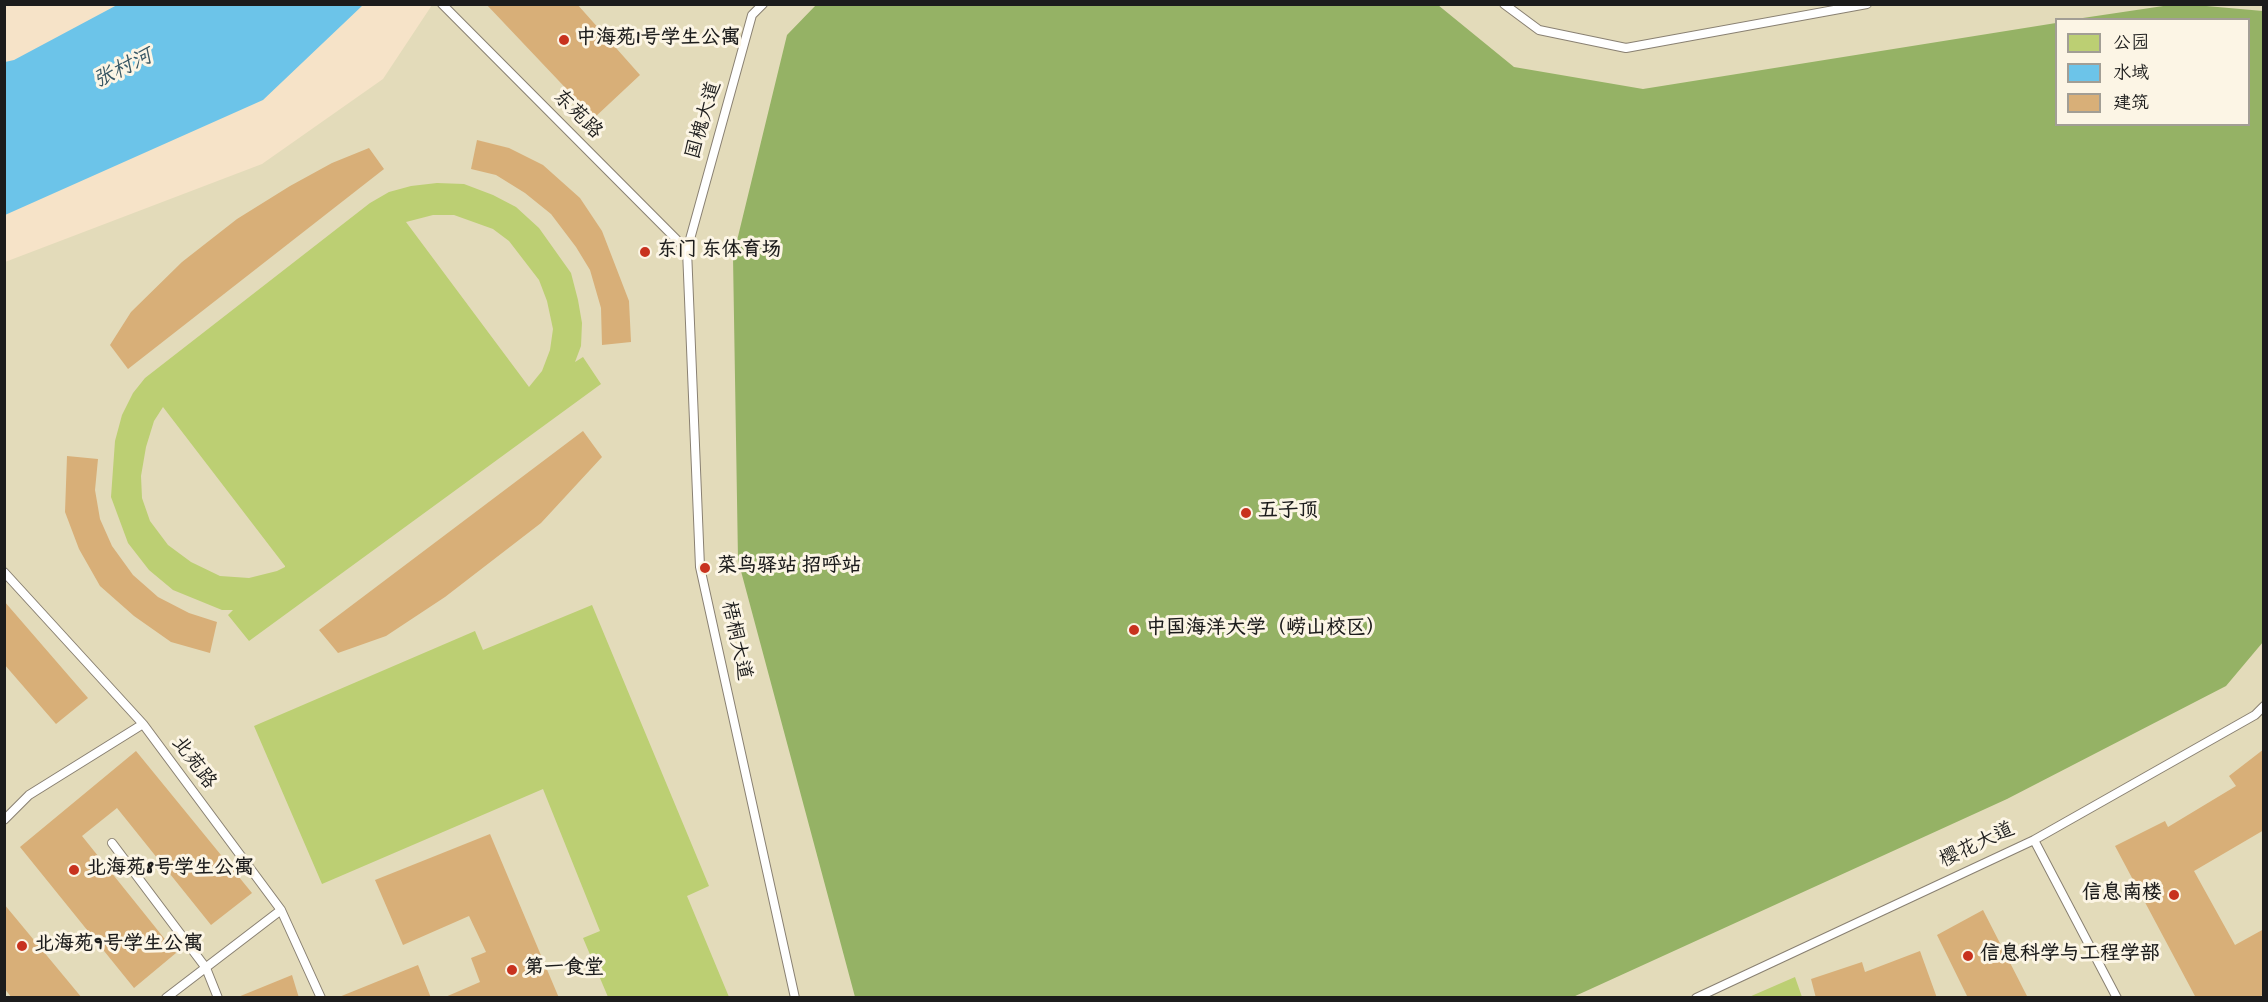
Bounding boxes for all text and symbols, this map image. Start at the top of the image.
legend [2055,18,2250,126]
place label: 中海苑1号学生公寓 [576,28,740,52]
text: 公园 [2113,32,2149,57]
marker: 中海苑1号学生公寓 [557,33,571,47]
water label: 张村河 [90,46,158,96]
text: 水域 [2113,62,2149,87]
street label: 国槐大道 [683,79,729,163]
street label: 东苑路 [546,86,606,146]
text: 建筑 [2113,92,2149,117]
place label: 东门 东体育场 [657,240,782,264]
marker: 东门 东体育场 [638,245,652,259]
place label: 五子顶 [1258,501,1318,525]
marker: 五子顶 [1239,506,1253,520]
place label: 菜鸟驿站 招呼站 [717,556,862,580]
marker: 菜鸟驿站 招呼站 [698,561,712,575]
street label: 梧桐大道 [714,599,754,683]
place label: 中国海洋大学（崂山校区） [1146,618,1386,642]
marker: 中国海洋大学（崂山校区） [1127,623,1141,637]
street label: 北苑路 [164,733,220,795]
street label: 樱花大道 [1937,819,2019,875]
place label: 北海苑8号学生公寓 [86,858,254,882]
marker: 北海苑8号学生公寓 [67,863,81,877]
place label: 信息南楼 [2082,883,2162,907]
marker: 信息南楼 [2167,888,2181,902]
place label: 北海苑9号学生公寓 [34,934,203,958]
marker: 北海苑9号学生公寓 [15,939,29,953]
place label: 信息科学与工程学部 [1980,944,2160,968]
marker: 信息科学与工程学部 [1961,949,1975,963]
place label: 第一食堂 [524,958,604,982]
marker: 第一食堂 [505,963,519,977]

